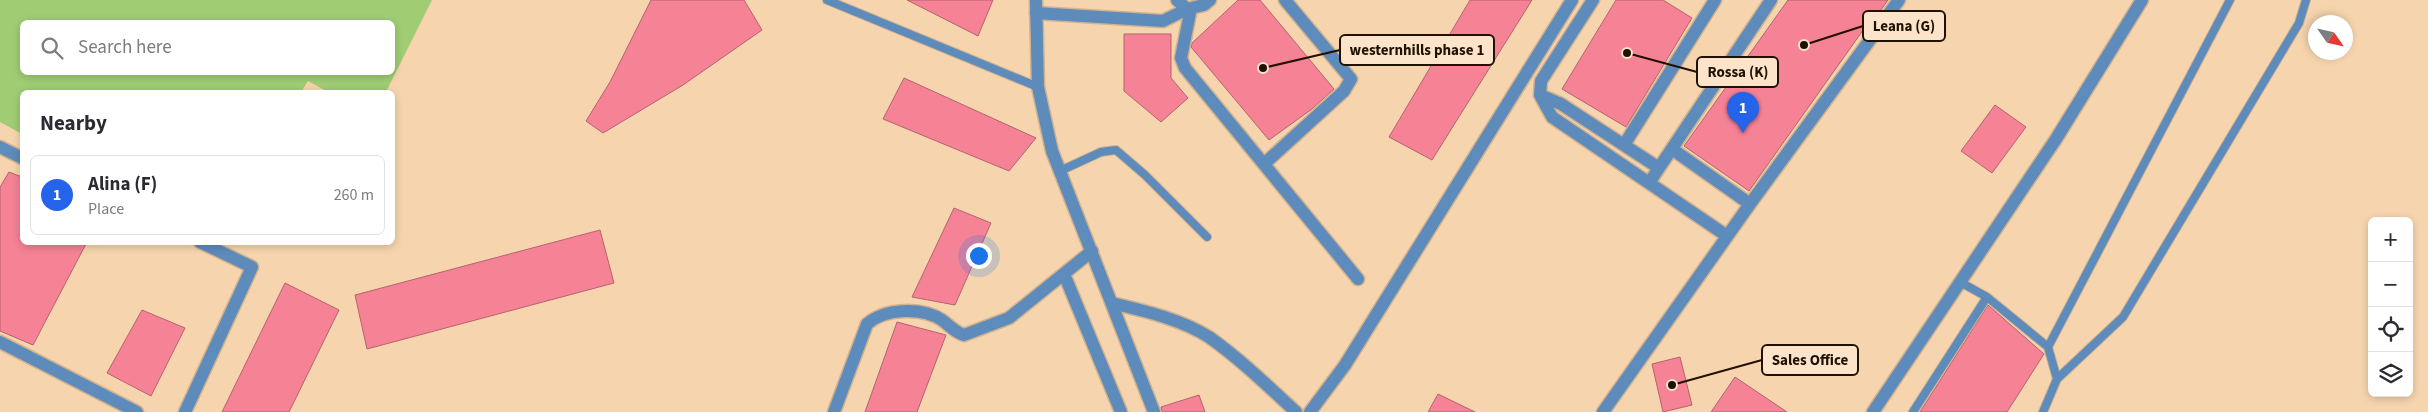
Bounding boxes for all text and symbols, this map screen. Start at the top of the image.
callout: Leana (G) [1863,11,1945,41]
north arrow [2308,15,2353,60]
text: Leana (G) [1873,16,1935,37]
search box [20,20,395,75]
icon: search [38,34,66,62]
text: Search here [78,34,172,61]
callout: westernhills phase 1 [1340,35,1494,65]
text: westernhills phase 1 [1350,40,1484,61]
callout: Rossa (K) [1697,57,1778,87]
text: Rossa (K) [1707,62,1769,83]
pin: 1 [1727,92,1759,133]
text: Nearby [40,108,107,138]
text: Alina (F) [88,171,157,198]
text: 1 [53,184,61,206]
text: 260 m [334,184,374,206]
text: Place [88,198,124,220]
map controls [2368,217,2413,397]
button: + [2368,217,2413,262]
your location [966,243,992,269]
button: − [2368,262,2413,307]
button: locate [2368,307,2413,352]
callout: Sales Office [1762,345,1858,375]
text: Sales Office [1772,350,1849,371]
button: layers [2368,352,2413,397]

